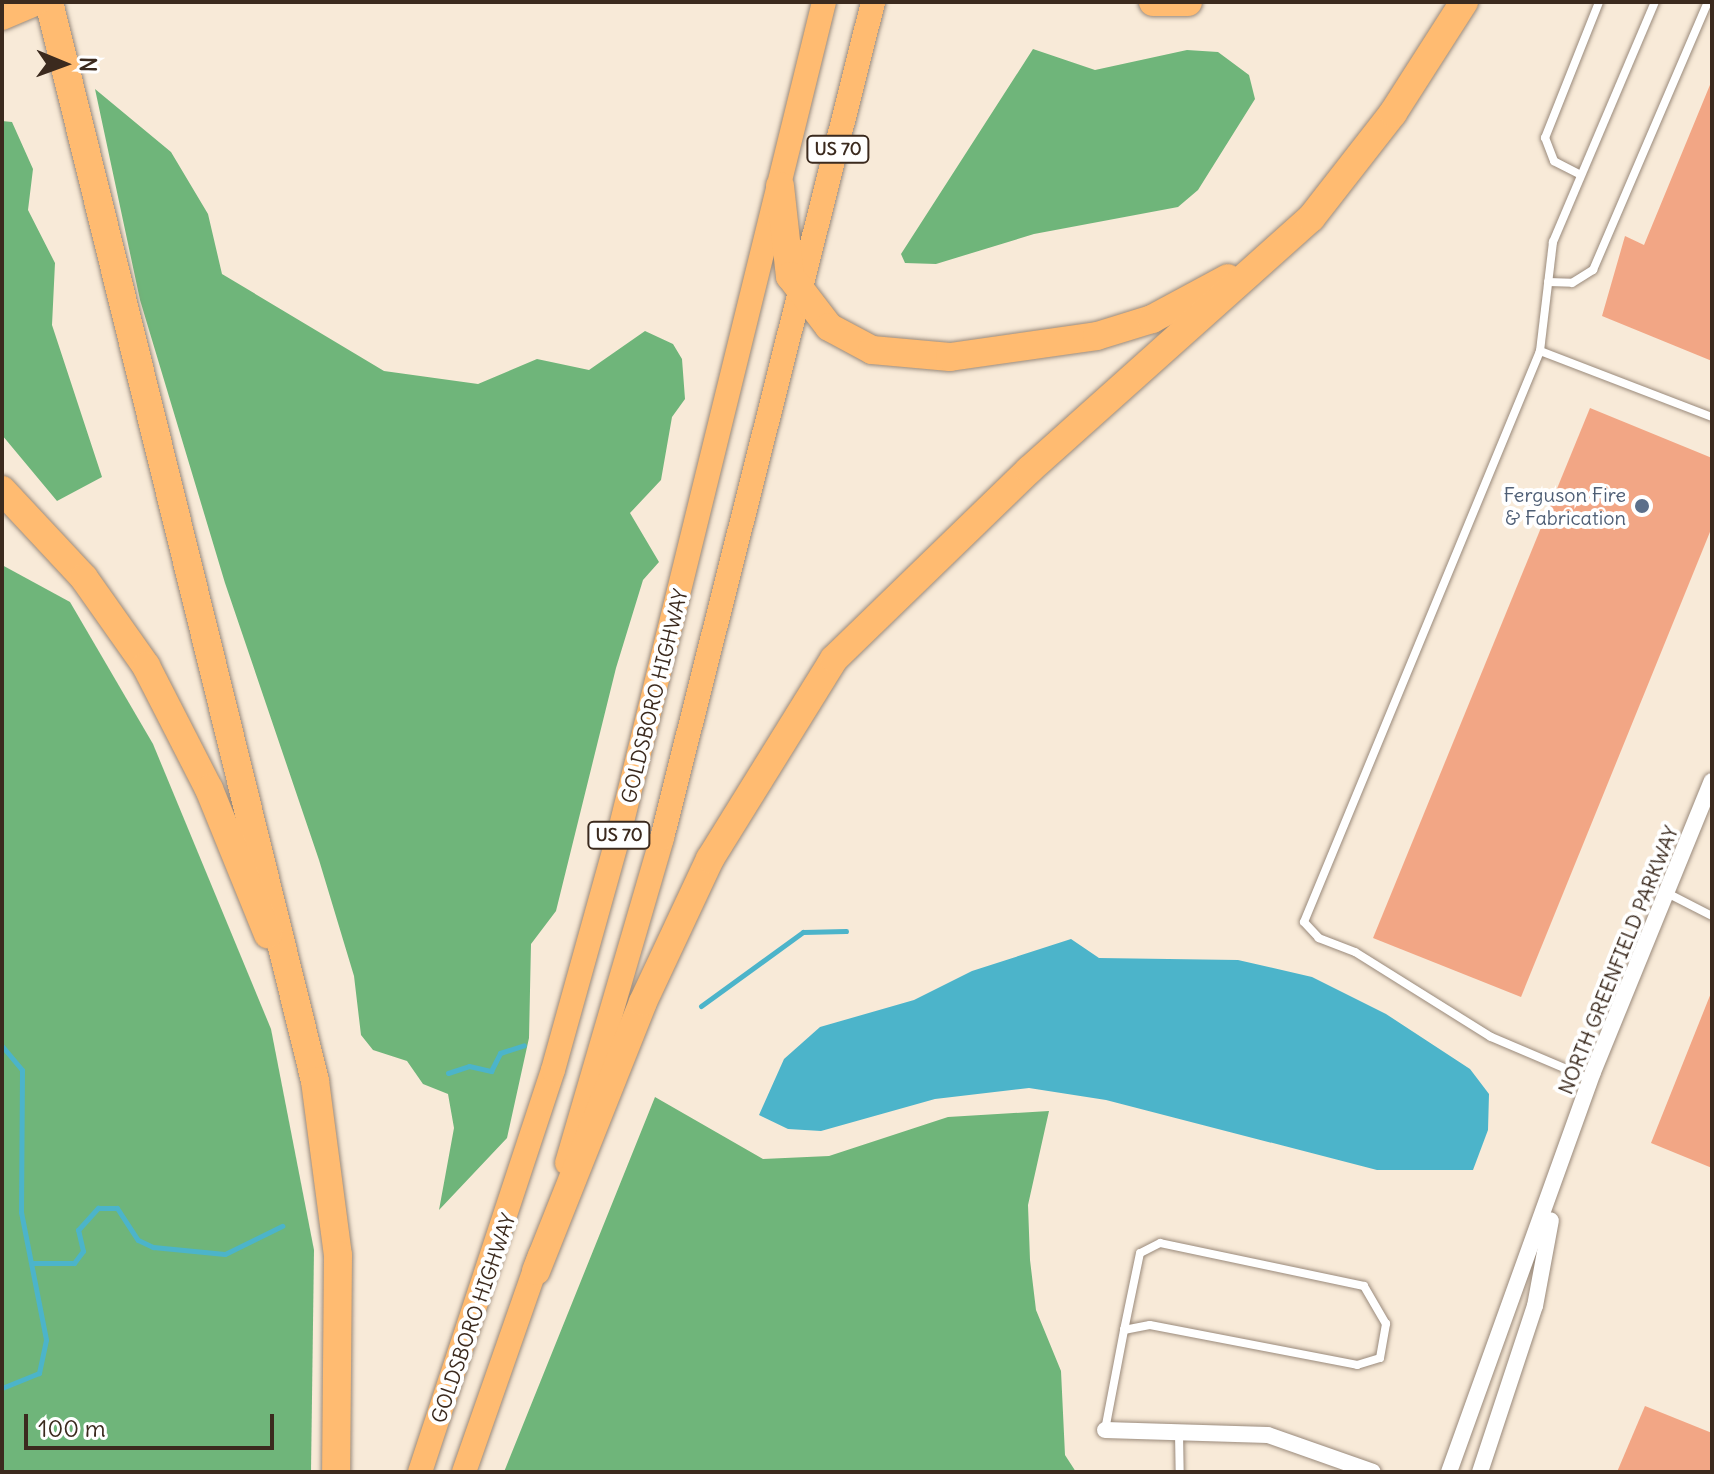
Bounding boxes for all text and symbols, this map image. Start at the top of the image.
north arrow [24,24,104,104]
text: N [74,57,102,72]
road number: US 70 [806,135,870,163]
place label: Ferguson Fire & Fabrication [1503,482,1626,529]
marker: Ferguson Fire & Fabrication [1633,497,1651,515]
street label: GOLDSBORO HIGHWAY [616,586,692,806]
road number: US 70 [587,821,651,849]
street label: NORTH GREENFIELD PARKWAY [1553,822,1683,1098]
street label: GOLDSBORO HIGHWAY [426,1210,520,1426]
scale bar [28,1398,278,1448]
text: 100 m [38,1413,106,1443]

